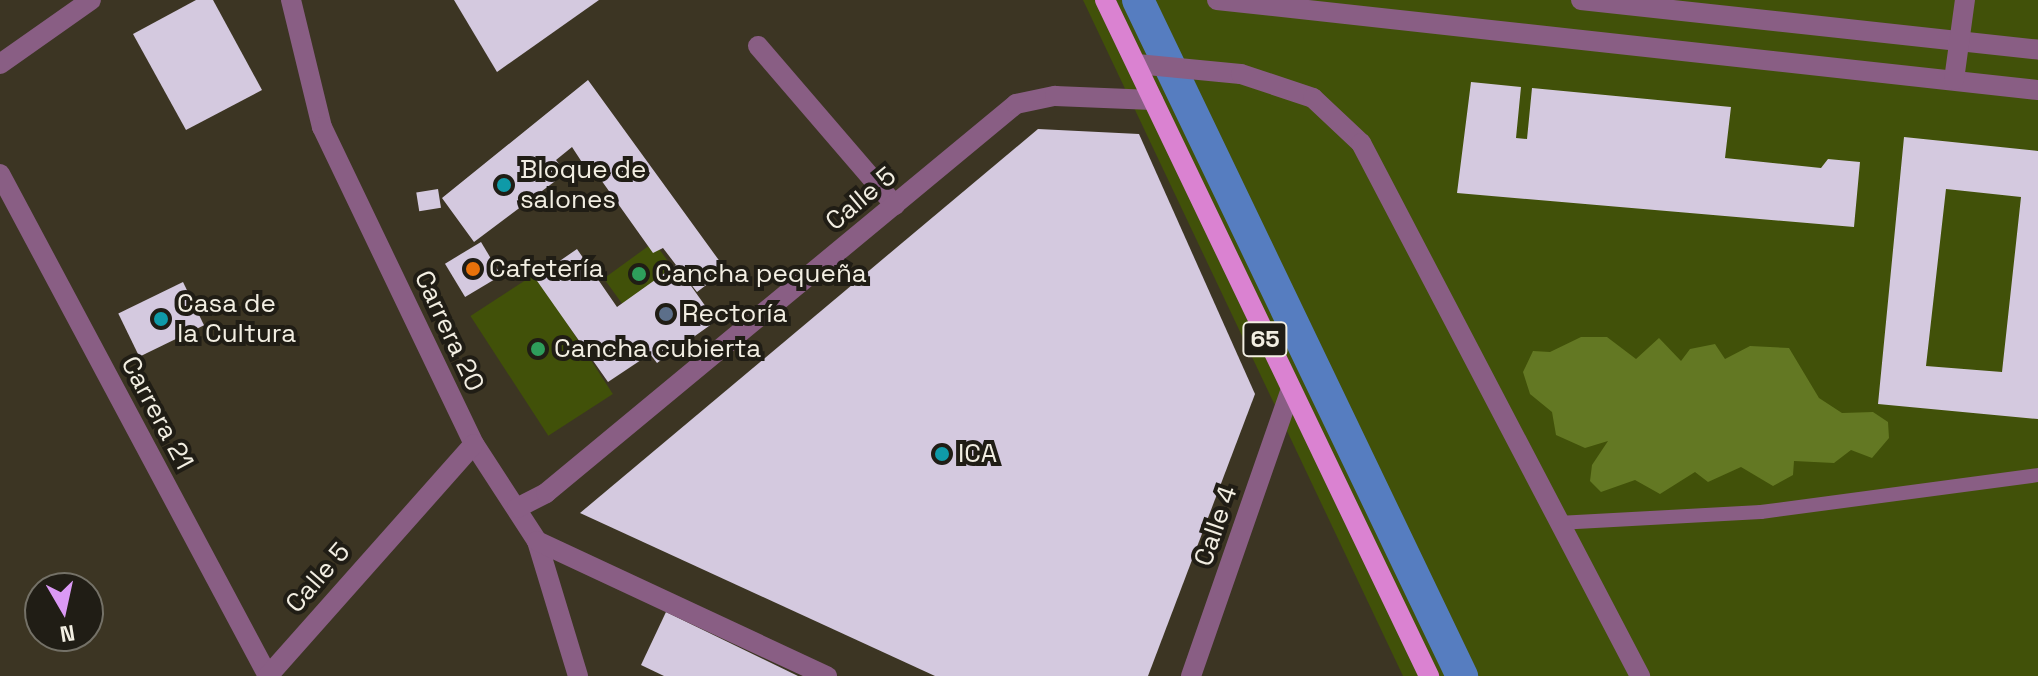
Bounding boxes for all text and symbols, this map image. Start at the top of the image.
place label: Bloque de salones [520,154,646,216]
street label: Calle 5 [820,161,902,237]
marker: Bloque de salones [495,176,513,194]
place label: Cafetería [489,253,604,285]
place label: Cancha pequeña [655,258,867,290]
marker: Cafetería [464,260,482,278]
marker: Cancha pequeña [630,265,648,283]
street label: Carrera 20 [407,266,491,396]
place label: Casa de la Cultura [177,288,296,350]
place label: Rectoría [682,298,788,330]
marker: Rectoría [657,305,675,323]
marker: Casa de la Cultura [152,310,170,328]
road number: 65 [1241,319,1289,359]
place label: Cancha cubierta [554,333,761,365]
marker: Cancha cubierta [529,340,547,358]
street label: Carrera 21 [114,351,200,475]
place label: ICA [958,438,997,470]
marker: ICA [933,445,951,463]
street label: Calle 4 [1188,482,1244,570]
street label: Calle 5 [279,537,357,619]
north arrow [24,572,104,652]
text: N [58,619,77,649]

